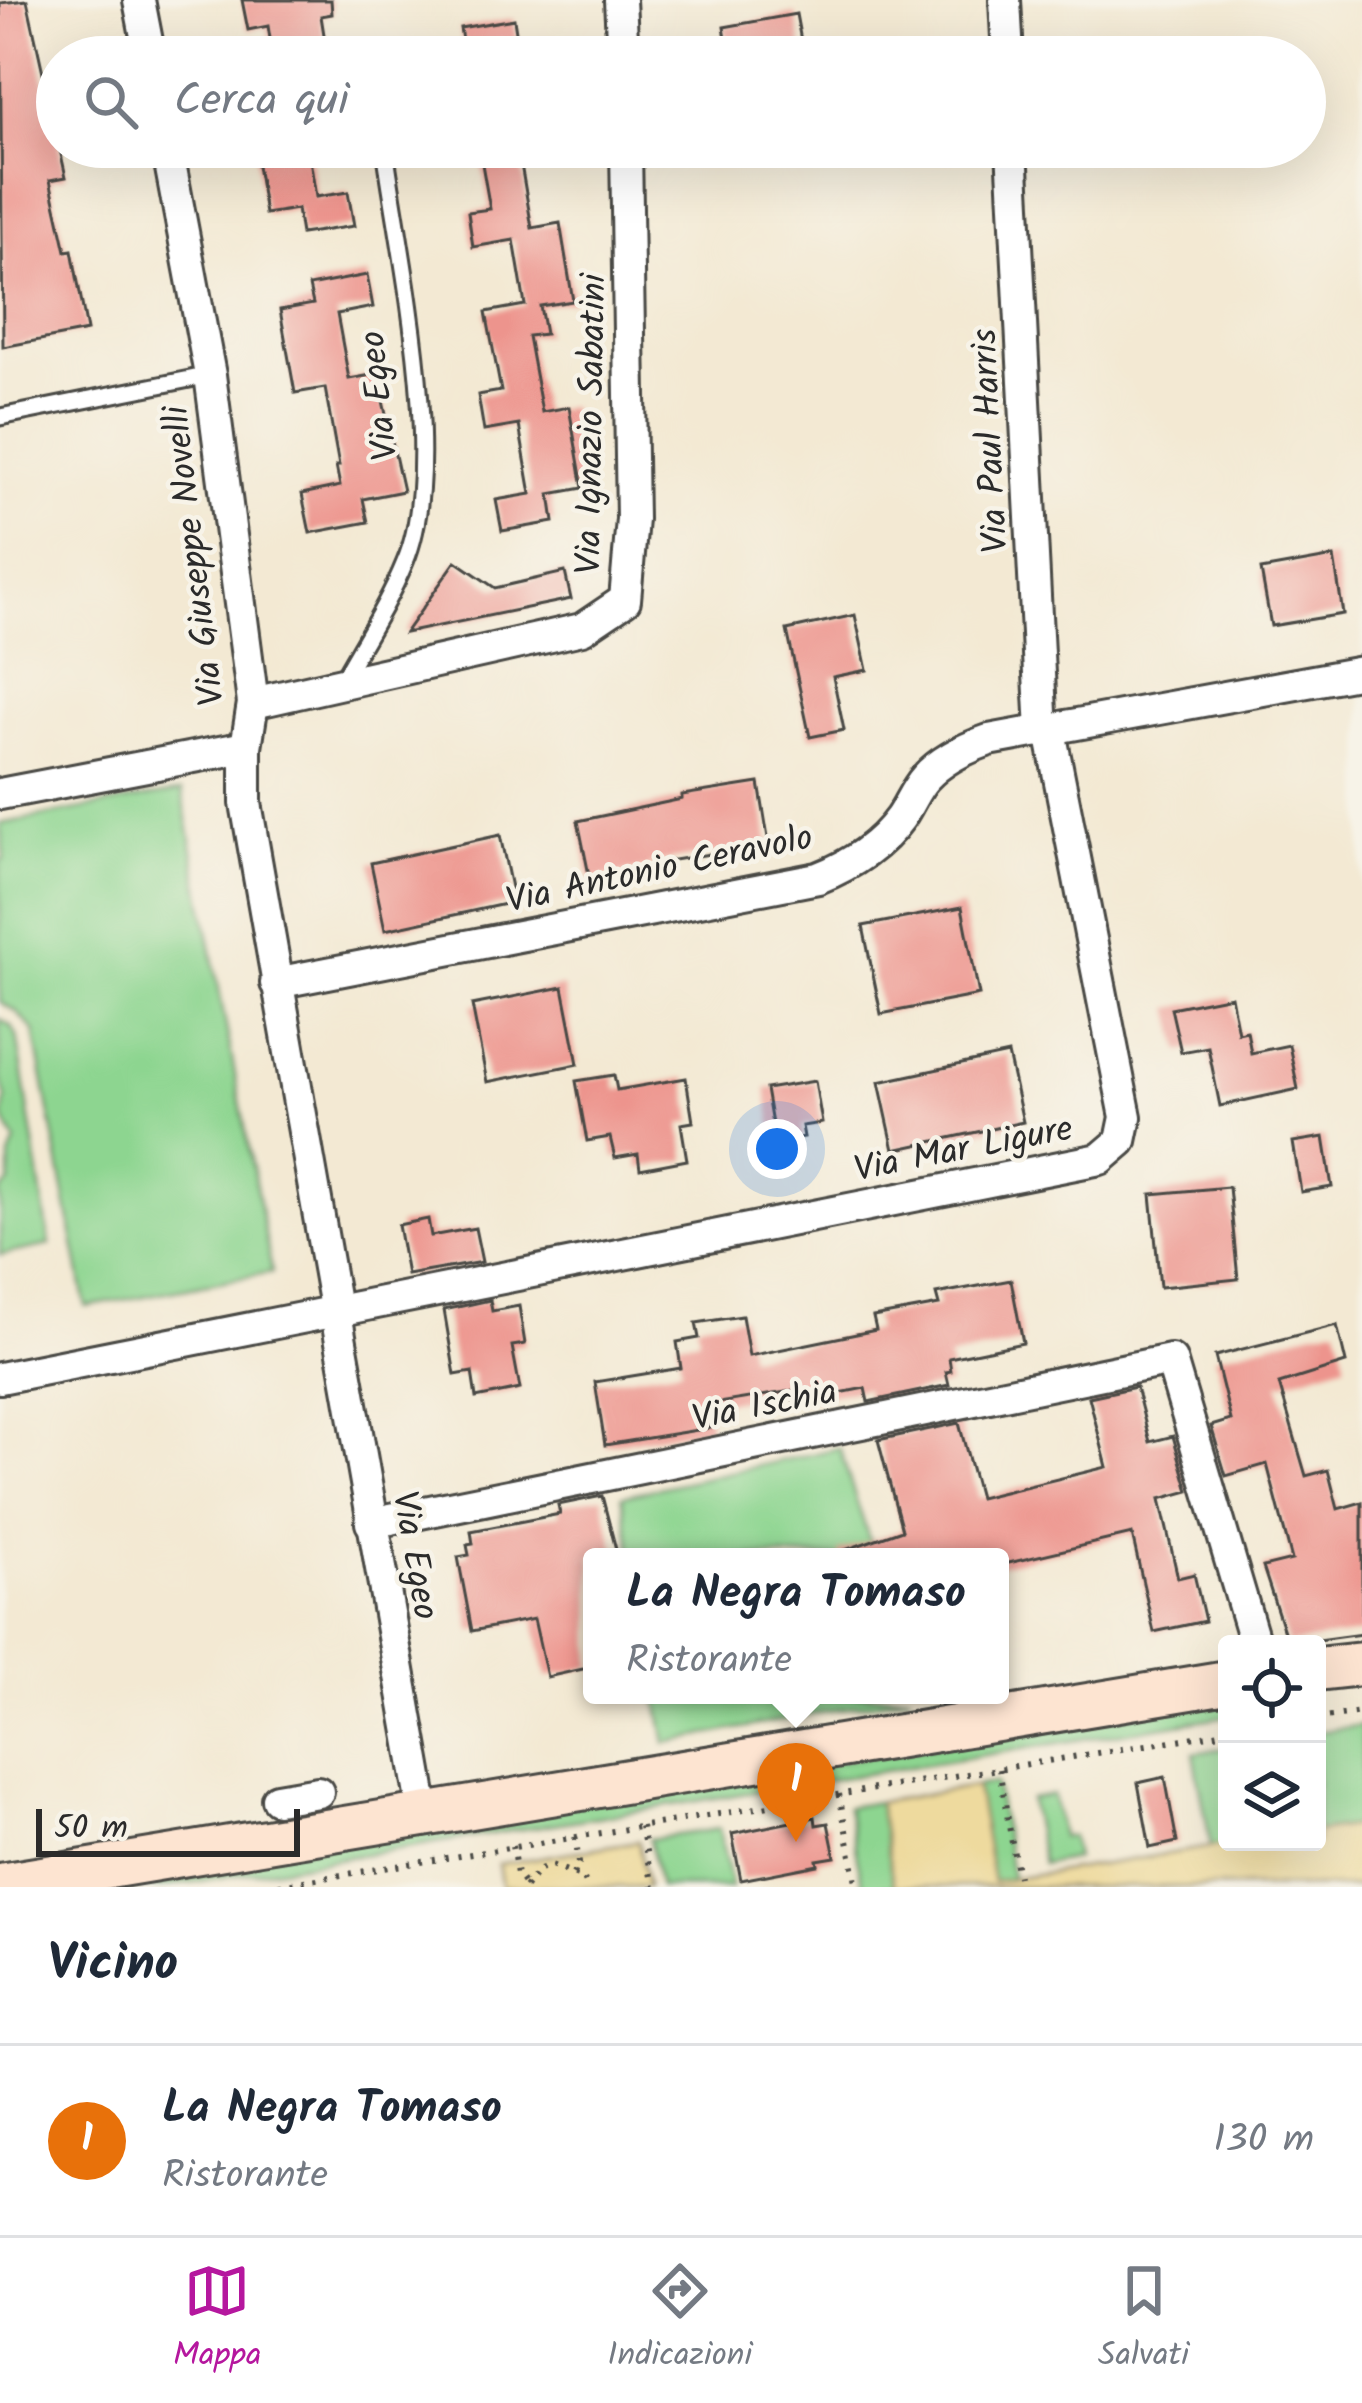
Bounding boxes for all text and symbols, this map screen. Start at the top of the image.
search box [36,36,1326,168]
text: Cerca qui [174,66,349,138]
icon: search [78,69,144,135]
street label: Via Ignazio Sabatini [561,272,624,575]
street label: Via Paul Harris [957,327,1026,555]
street label: Via Egeo [345,328,416,463]
street label: Via Giuseppe Novelli [149,401,242,709]
street label: Via Antonio Ceravolo [501,810,818,931]
street label: Via Mar Ligure [850,1101,1078,1200]
your location [747,1119,807,1179]
street label: Via Ischia [687,1365,842,1448]
street label: Via Egeo [374,1487,453,1624]
popup [583,1548,1009,1704]
text: La Negra Tomaso [626,1559,966,1631]
text: Ristorante [626,1631,792,1693]
map controls [1218,1635,1326,1851]
button: locate [1218,1635,1326,1743]
pin: 1 [757,1743,835,1842]
button: layers [1218,1743,1326,1851]
scale bar [36,1803,300,1856]
text: 50 m [54,1803,128,1856]
text: Vicino [48,1925,178,2006]
text: La Negra Tomaso [162,2074,502,2146]
text: 1 [81,2110,93,2172]
text: 130 m [1213,2110,1314,2172]
text: Ristorante [162,2146,328,2208]
tab: Mappa [173,2258,261,2383]
tab: Indicazioni [607,2258,752,2383]
tab: Salvati [1098,2258,1189,2383]

